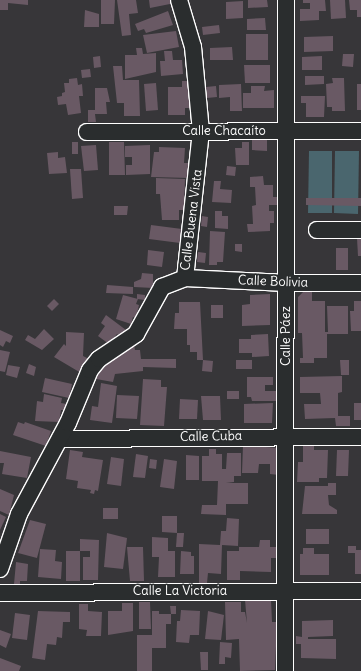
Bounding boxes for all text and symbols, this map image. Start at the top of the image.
street label: Calle Chacaíto [182,123,266,139]
street label: Calle Buena Vista [178,169,206,271]
street label: Calle Bolivia [238,273,308,291]
street label: Calle Páez [278,306,294,366]
street label: Calle Cuba [180,429,242,445]
street label: Calle La Victoria [133,583,227,599]

